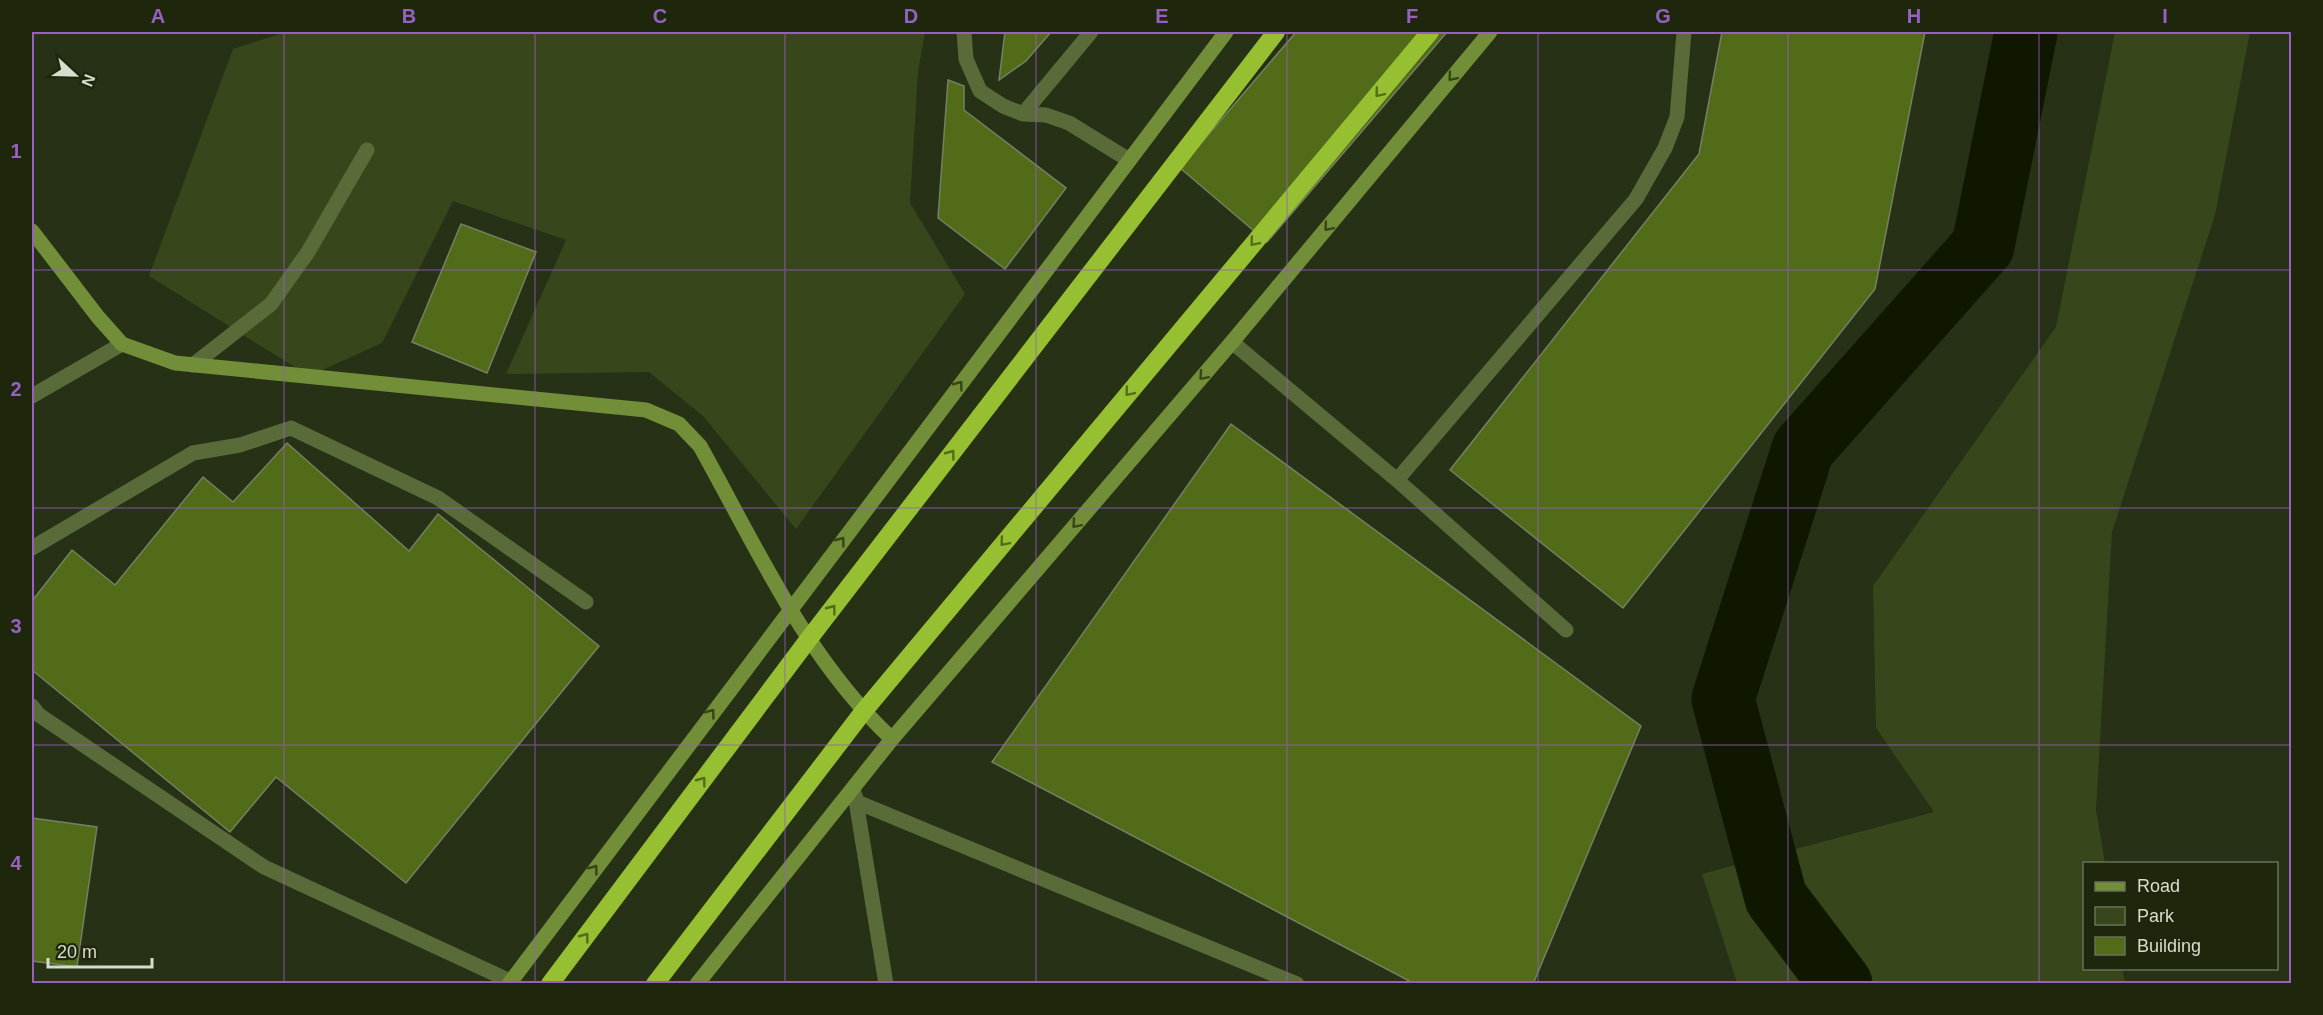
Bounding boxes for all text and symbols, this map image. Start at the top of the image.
text: A [151,5,165,27]
text: B [402,5,416,27]
text: C [653,5,667,27]
text: D [904,5,918,27]
text: E [1155,5,1169,27]
text: F [1406,5,1418,27]
text: G [1655,5,1671,27]
text: H [1907,5,1921,27]
text: I [2162,5,2168,27]
north arrow [45,45,105,105]
one-way arrow [1449,70,1460,81]
text: N [78,72,98,89]
one-way arrow [1375,86,1386,97]
text: 1 [10,140,22,162]
one-way arrow [1324,220,1335,231]
one-way arrow [1250,235,1261,246]
one-way arrow [1199,369,1210,380]
text: 2 [10,378,22,400]
one-way arrow [951,381,962,392]
one-way arrow [1125,385,1136,396]
one-way arrow [944,449,955,460]
one-way arrow [1072,517,1083,528]
one-way arrow [1001,535,1012,546]
one-way arrow [834,536,845,547]
one-way arrow [825,604,836,615]
text: 3 [10,615,22,637]
one-way arrow [704,709,715,720]
one-way arrow [695,777,706,788]
text: 4 [10,852,22,874]
legend [2083,862,2278,970]
one-way arrow [587,865,598,876]
text: Road [2137,876,2180,896]
text: Park [2137,906,2175,926]
scale bar [48,931,152,969]
one-way arrow [578,932,589,943]
text: Building [2137,936,2201,956]
text: 20 m [57,942,97,962]

